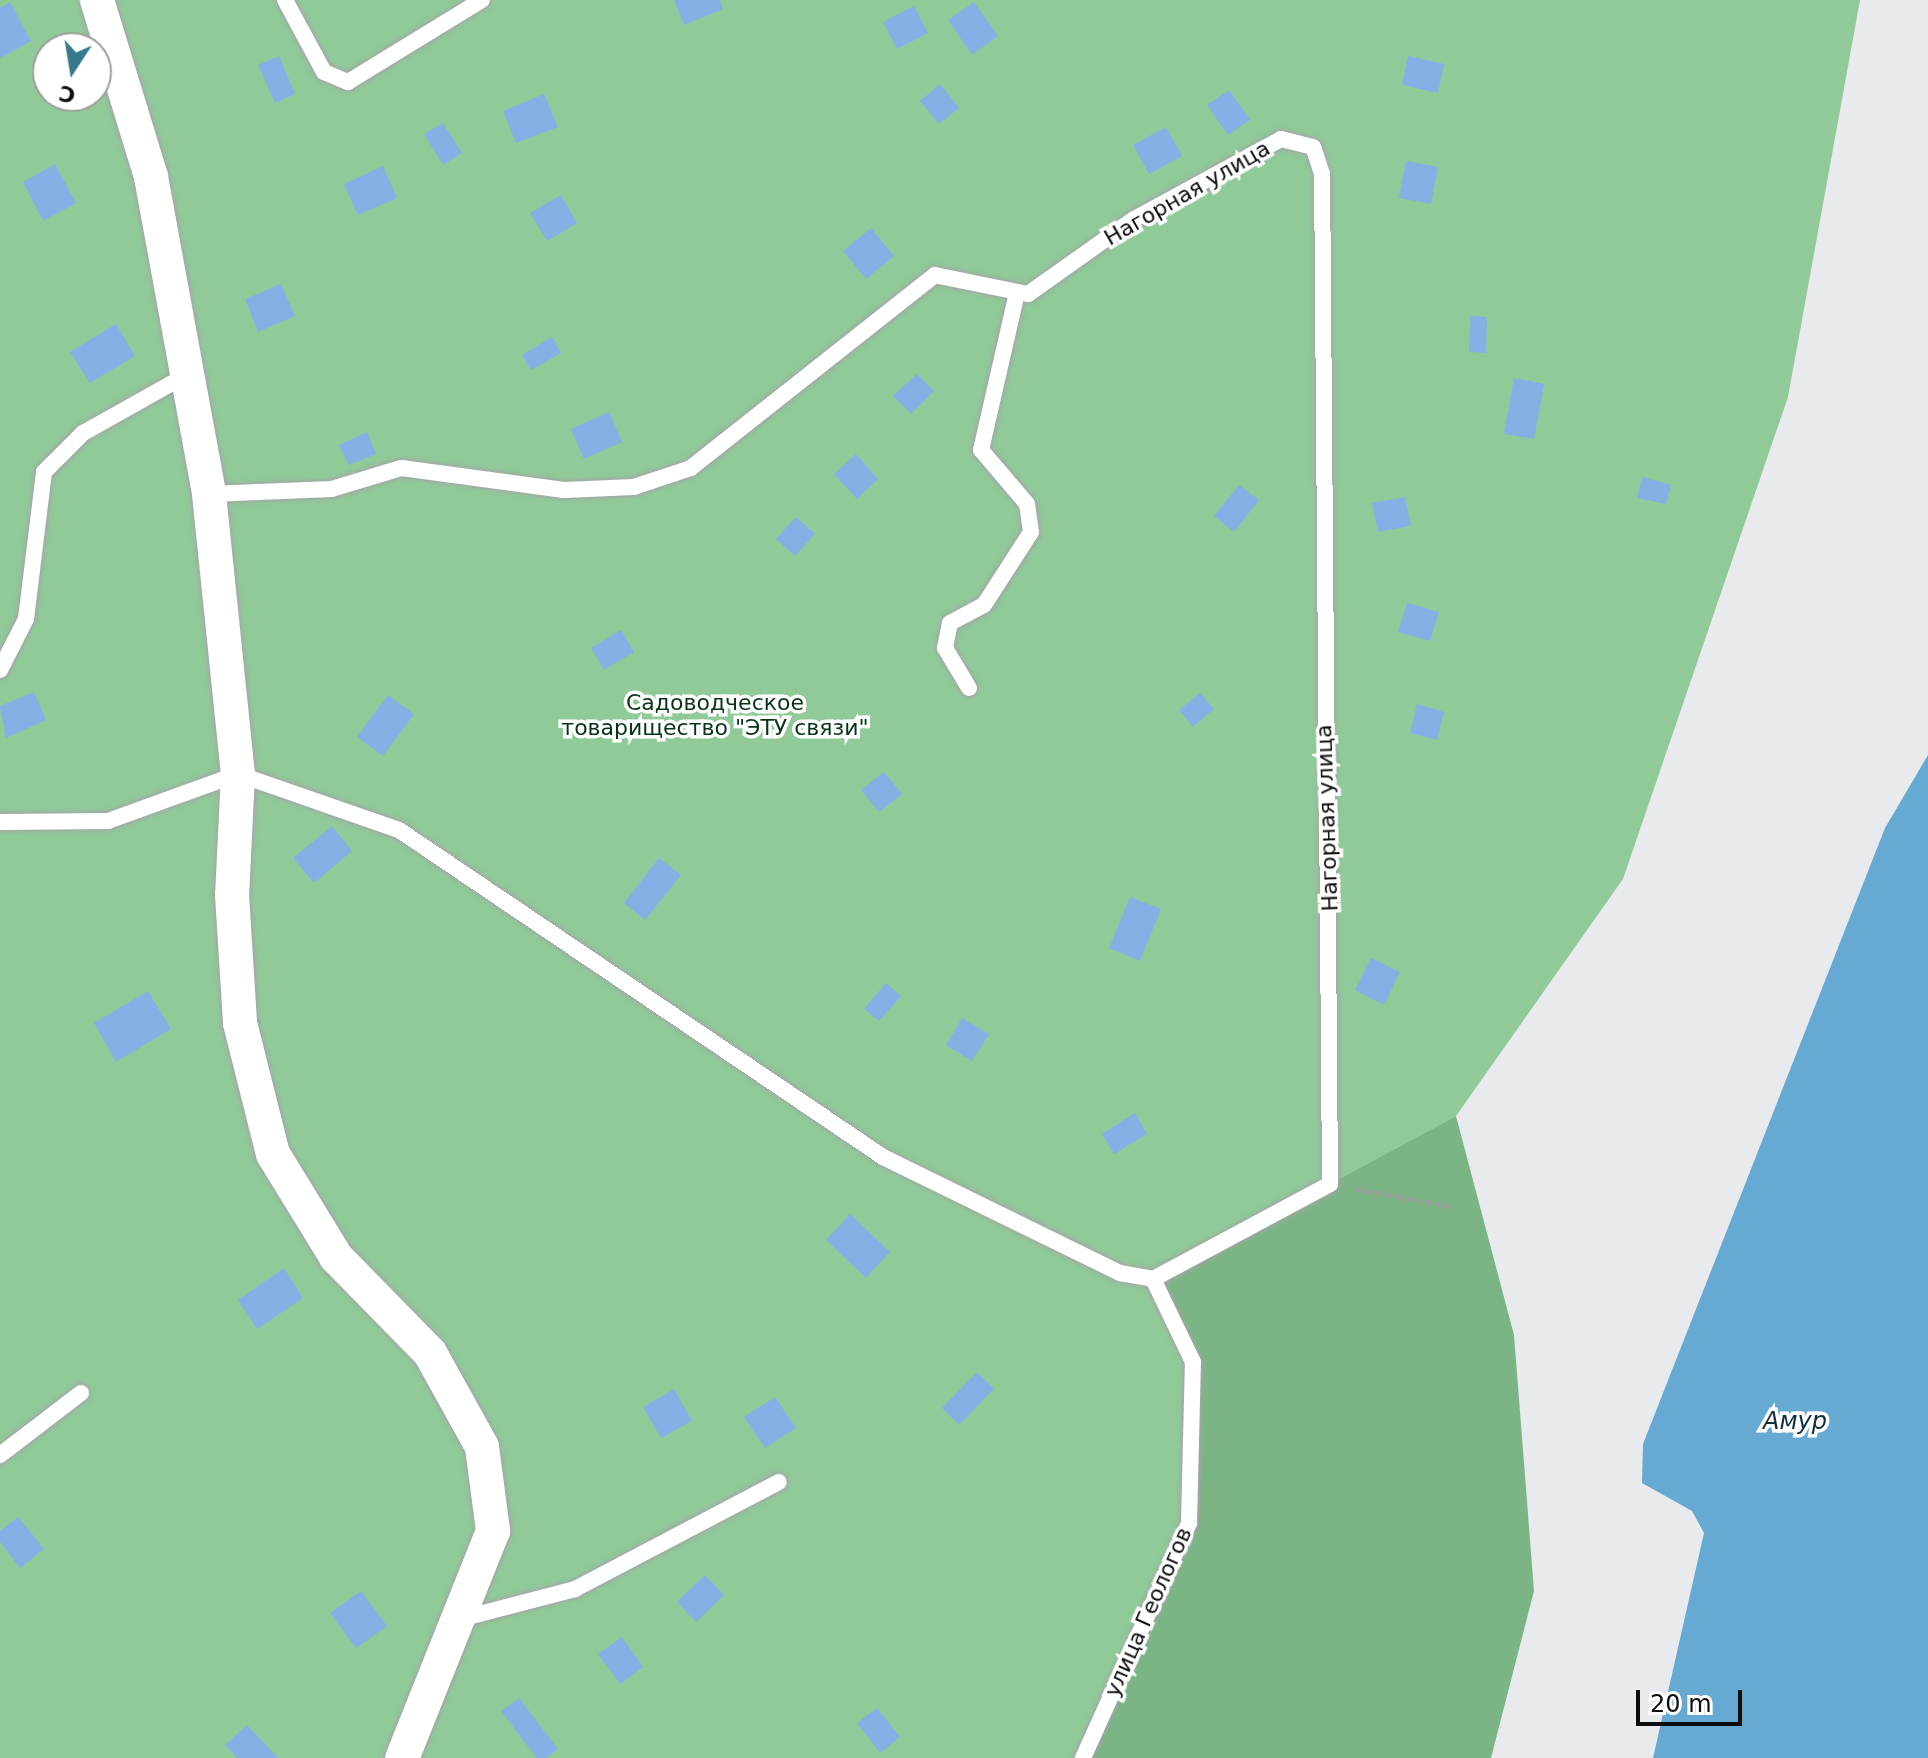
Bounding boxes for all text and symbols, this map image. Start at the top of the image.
north arrow [32,32,112,112]
text: С [57,80,78,108]
street label: Нагорная улица [1099,135,1275,251]
park label: Садоводческое товарищество "ЭТУ связи" [561,689,869,740]
street label: Нагорная улица [1311,724,1343,912]
water label: Амур [1763,1408,1827,1436]
street label: улица Геологов [1099,1523,1197,1701]
scale bar [1640,1674,1746,1724]
text: 20 m [1650,1690,1712,1718]

